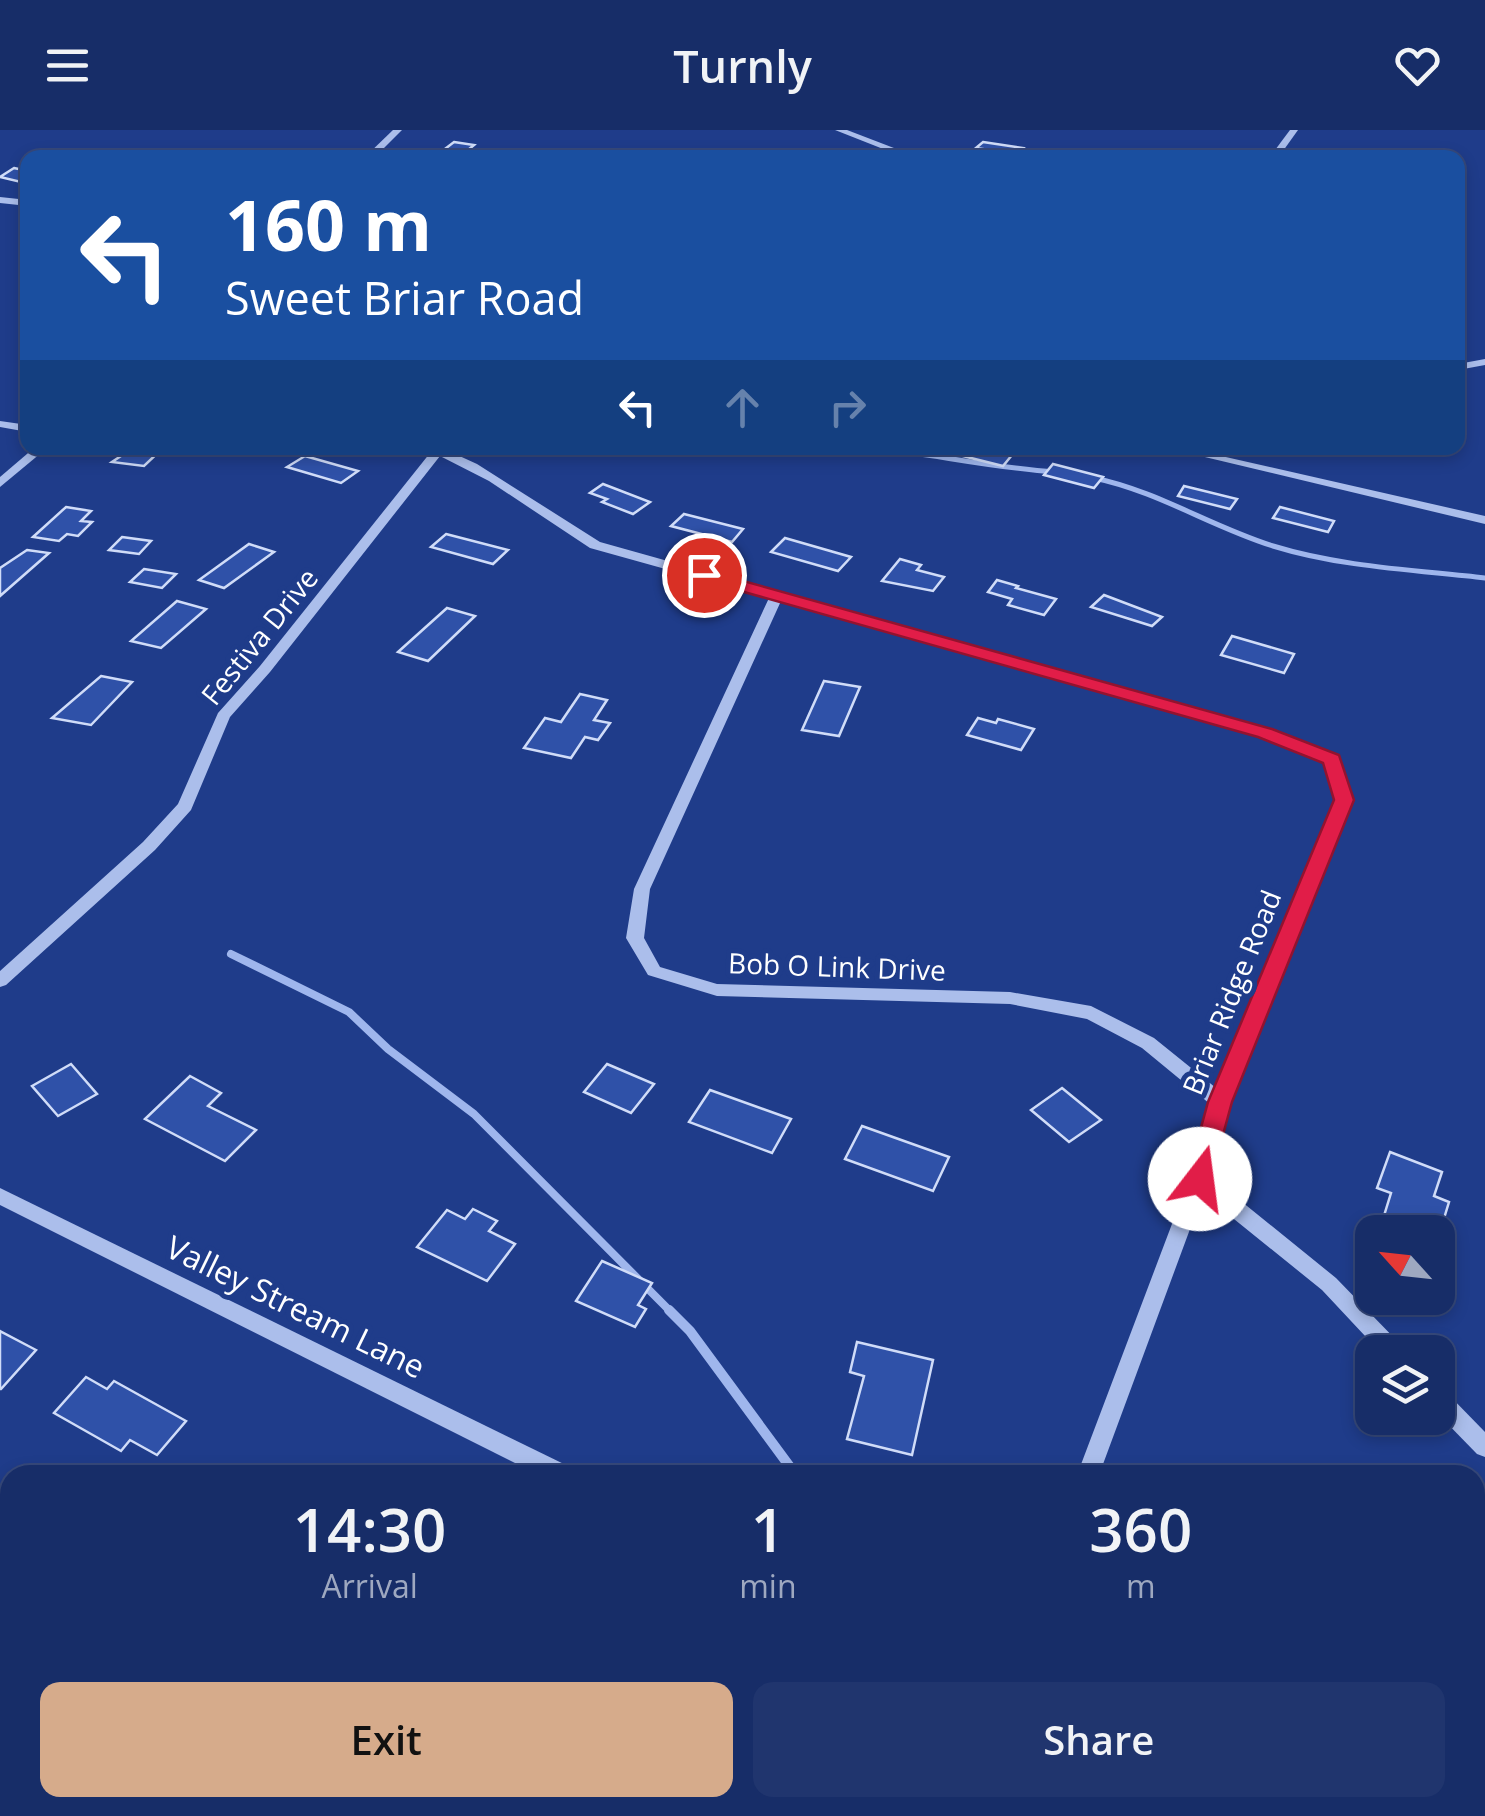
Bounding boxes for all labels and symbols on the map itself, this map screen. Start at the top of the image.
pin [662,533,747,618]
street label: Festiva Drive [192,560,326,712]
street label: Briar Ridge Road [1173,884,1289,1100]
street label: Bob O Link Drive [728,943,946,989]
position arrow [1148,1127,1252,1231]
north arrow [1355,1215,1455,1315]
street label: Valley Stream Lane [159,1225,433,1387]

